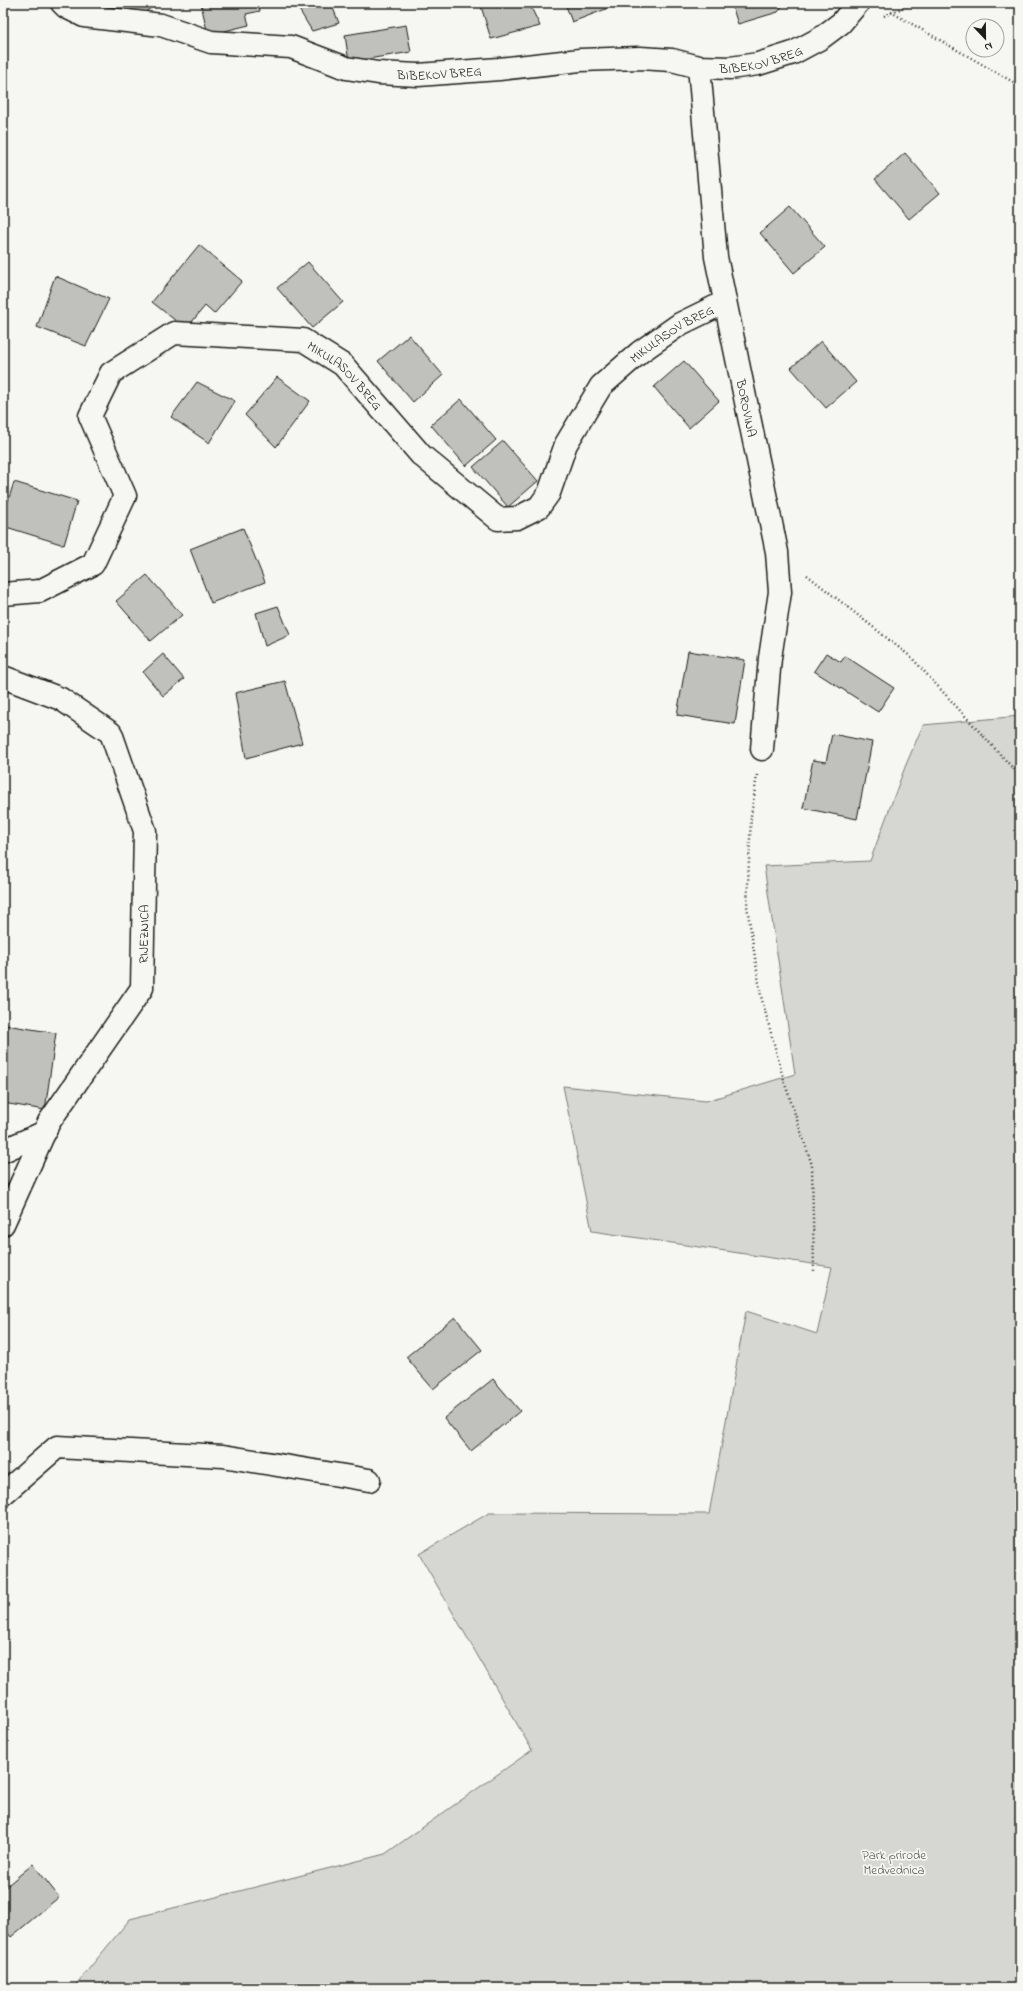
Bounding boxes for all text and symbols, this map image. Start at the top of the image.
north arrow [965,18,1005,58]
text: N [982,38,995,55]
street label: BIBEKOV BREG [718,42,806,79]
street label: BIBEKOV BREG [396,62,482,86]
street label: MIKULASOV BREG [626,301,717,368]
street label: MIKULASOV BREG [303,337,386,415]
street label: BOROVINA [730,377,761,439]
street label: RIJEZNICA [134,904,155,964]
park label: Park prirode Medvednica [862,1846,926,1880]

